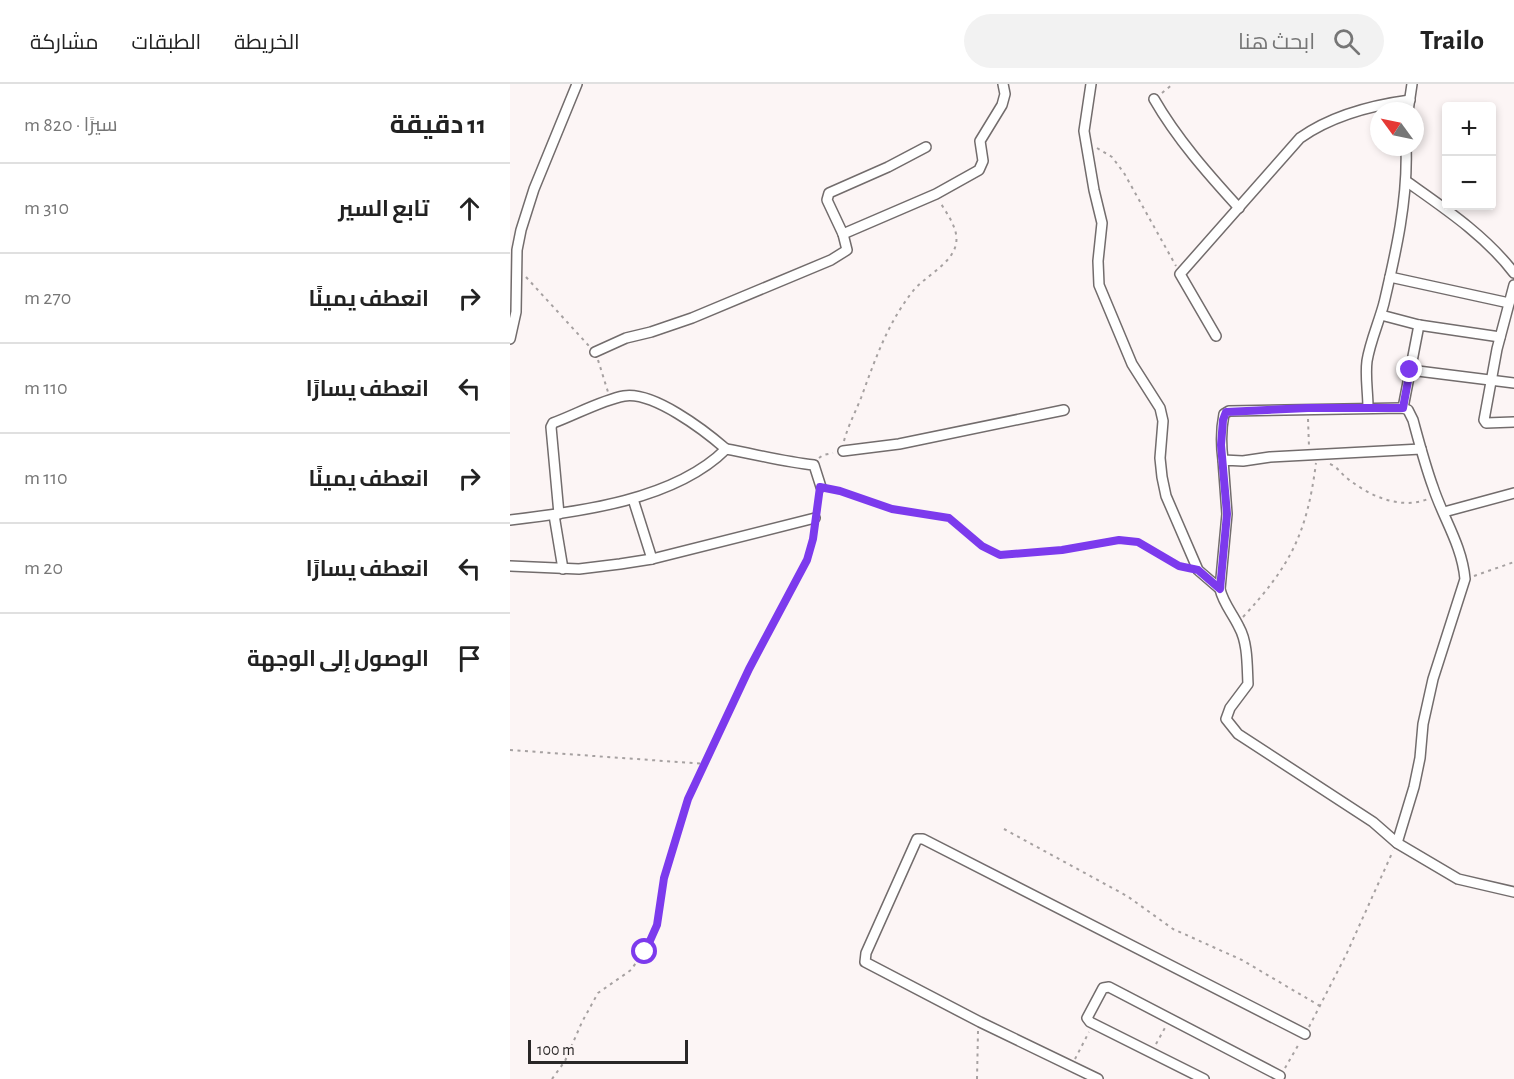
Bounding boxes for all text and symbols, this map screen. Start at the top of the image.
search box [964,14,1384,68]
icon: search [1330,25,1363,58]
text: Trailo [1420,27,1484,55]
text: ابحث هنا [1238,31,1315,53]
text: مشاركة [30,32,99,53]
text: الطبقات [132,32,201,53]
text: الخريطة [234,32,300,53]
north arrow [1370,102,1424,156]
map controls [1442,102,1496,210]
button: + [1442,102,1496,156]
text: 11 دقيقة [390,112,486,138]
text: سيرًا · 820 m [24,115,117,135]
button: − [1442,156,1496,210]
icon: ahead [453,192,486,225]
text: 310 m [24,198,69,218]
text: تابع السير [338,198,429,220]
icon: right [453,282,486,315]
text: 270 m [24,288,71,308]
text: انعطف يمينًا [308,288,429,310]
route end [1396,356,1422,382]
icon: left [453,372,486,405]
text: 110 m [24,378,68,398]
text: انعطف يسارًا [306,378,429,400]
icon: right [453,462,486,495]
text: 110 m [24,468,68,488]
text: انعطف يمينًا [308,468,429,490]
icon: left [453,552,486,585]
text: 20 m [24,558,63,578]
text: انعطف يسارًا [306,558,429,580]
icon: arrive [453,642,486,675]
text: الوصول إلى الوجهة [247,648,429,670]
route start [631,938,657,964]
scale bar [528,1037,688,1064]
text: 100 m [537,1042,575,1058]

